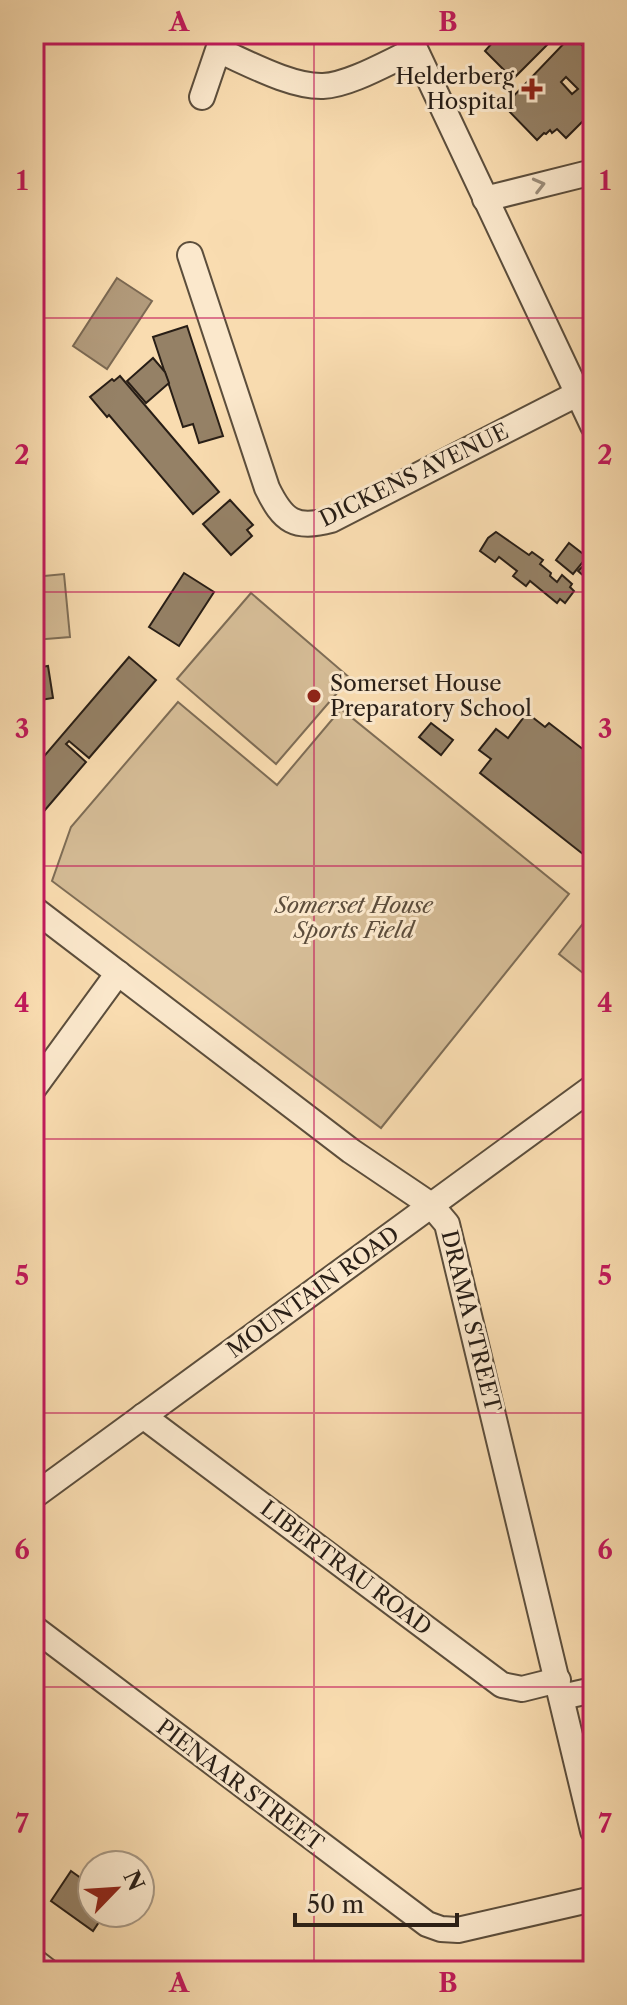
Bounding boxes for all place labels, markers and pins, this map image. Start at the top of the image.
place label: Helderberg Hospital [395,63,514,115]
marker: Helderberg Hospital [521,78,543,100]
place label: Somerset House Preparatory School [330,670,532,722]
marker: Somerset House Preparatory School [305,687,323,705]

